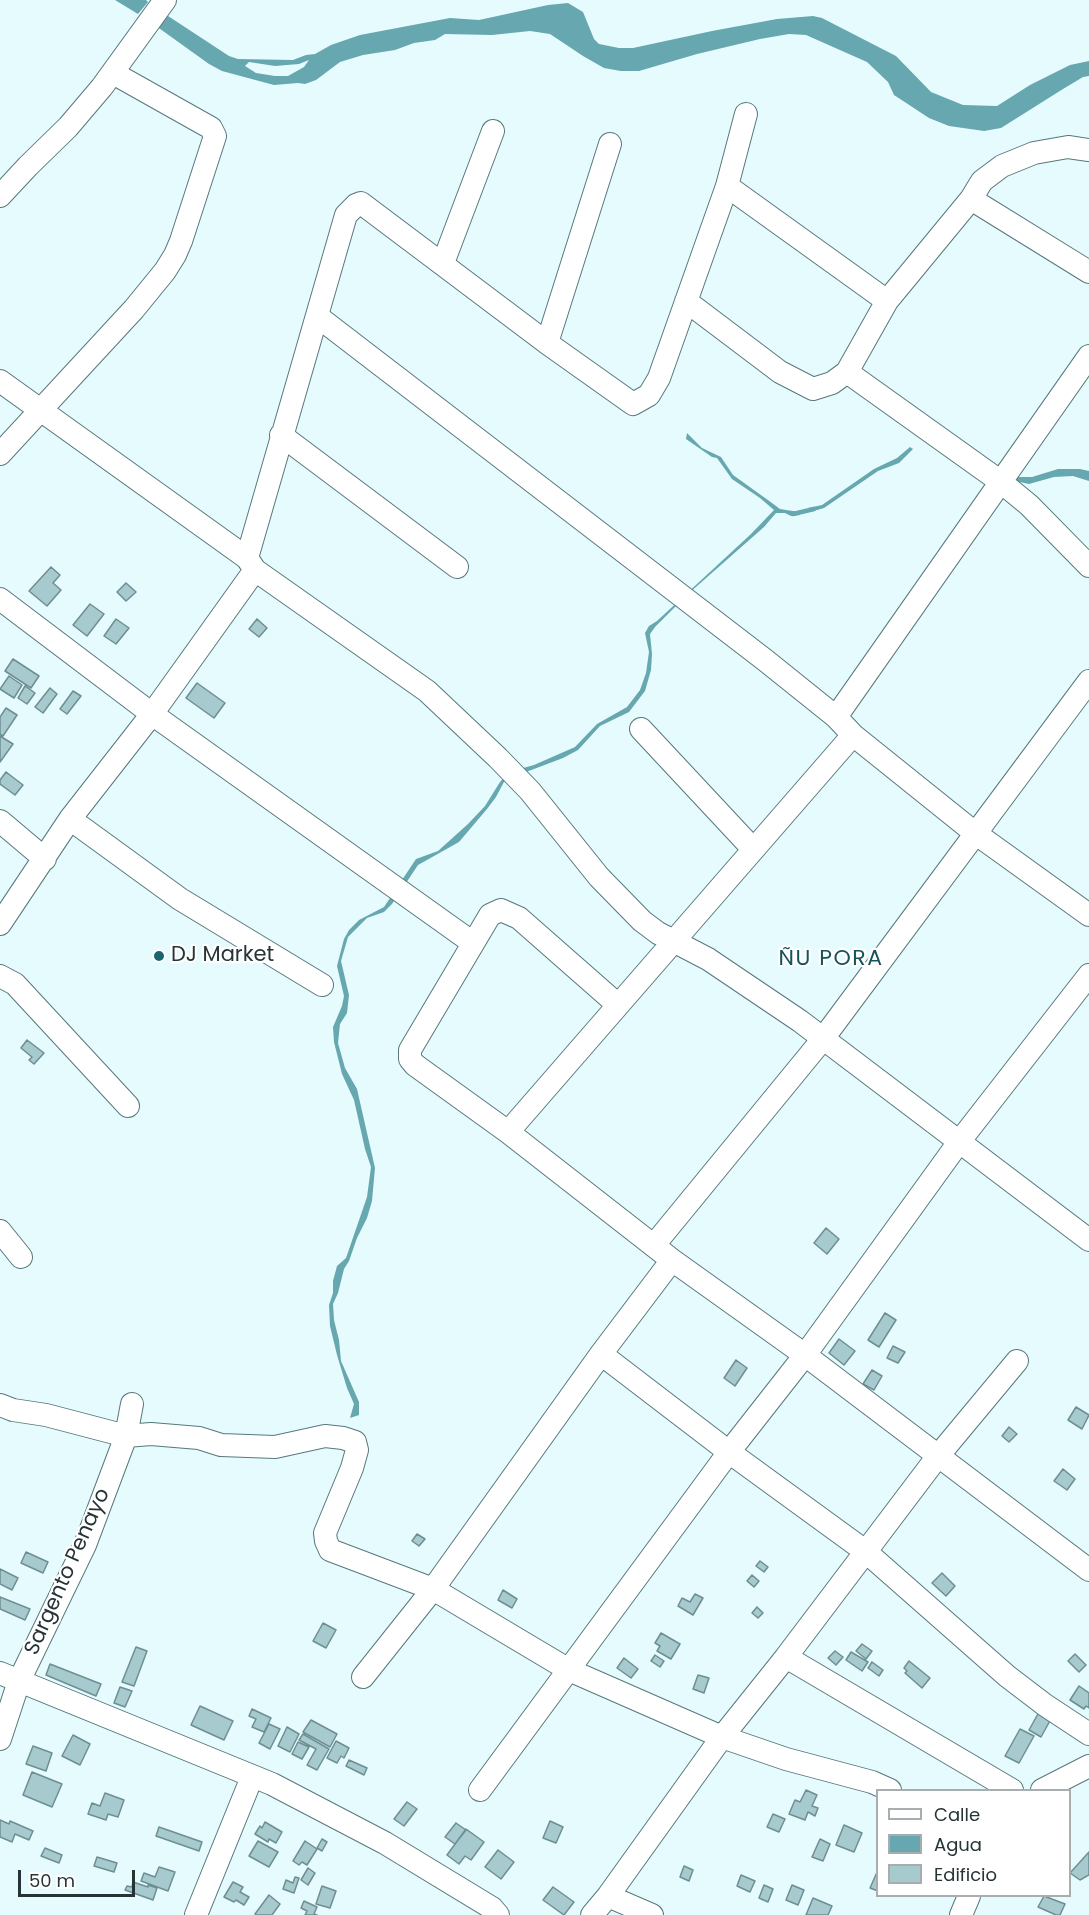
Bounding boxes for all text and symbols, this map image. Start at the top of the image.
place label: DJ Market [171,943,274,969]
district label: ÑU PORA [779,946,883,972]
marker: DJ Market [152,949,166,963]
street label: Sargento Penayo [20,1485,116,1659]
legend [876,1789,1071,1897]
text: Calle [934,1802,980,1827]
text: Agua [934,1832,982,1857]
scale bar [21,1858,138,1896]
text: Edificio [934,1862,997,1887]
text: 50 m [29,1868,75,1893]

